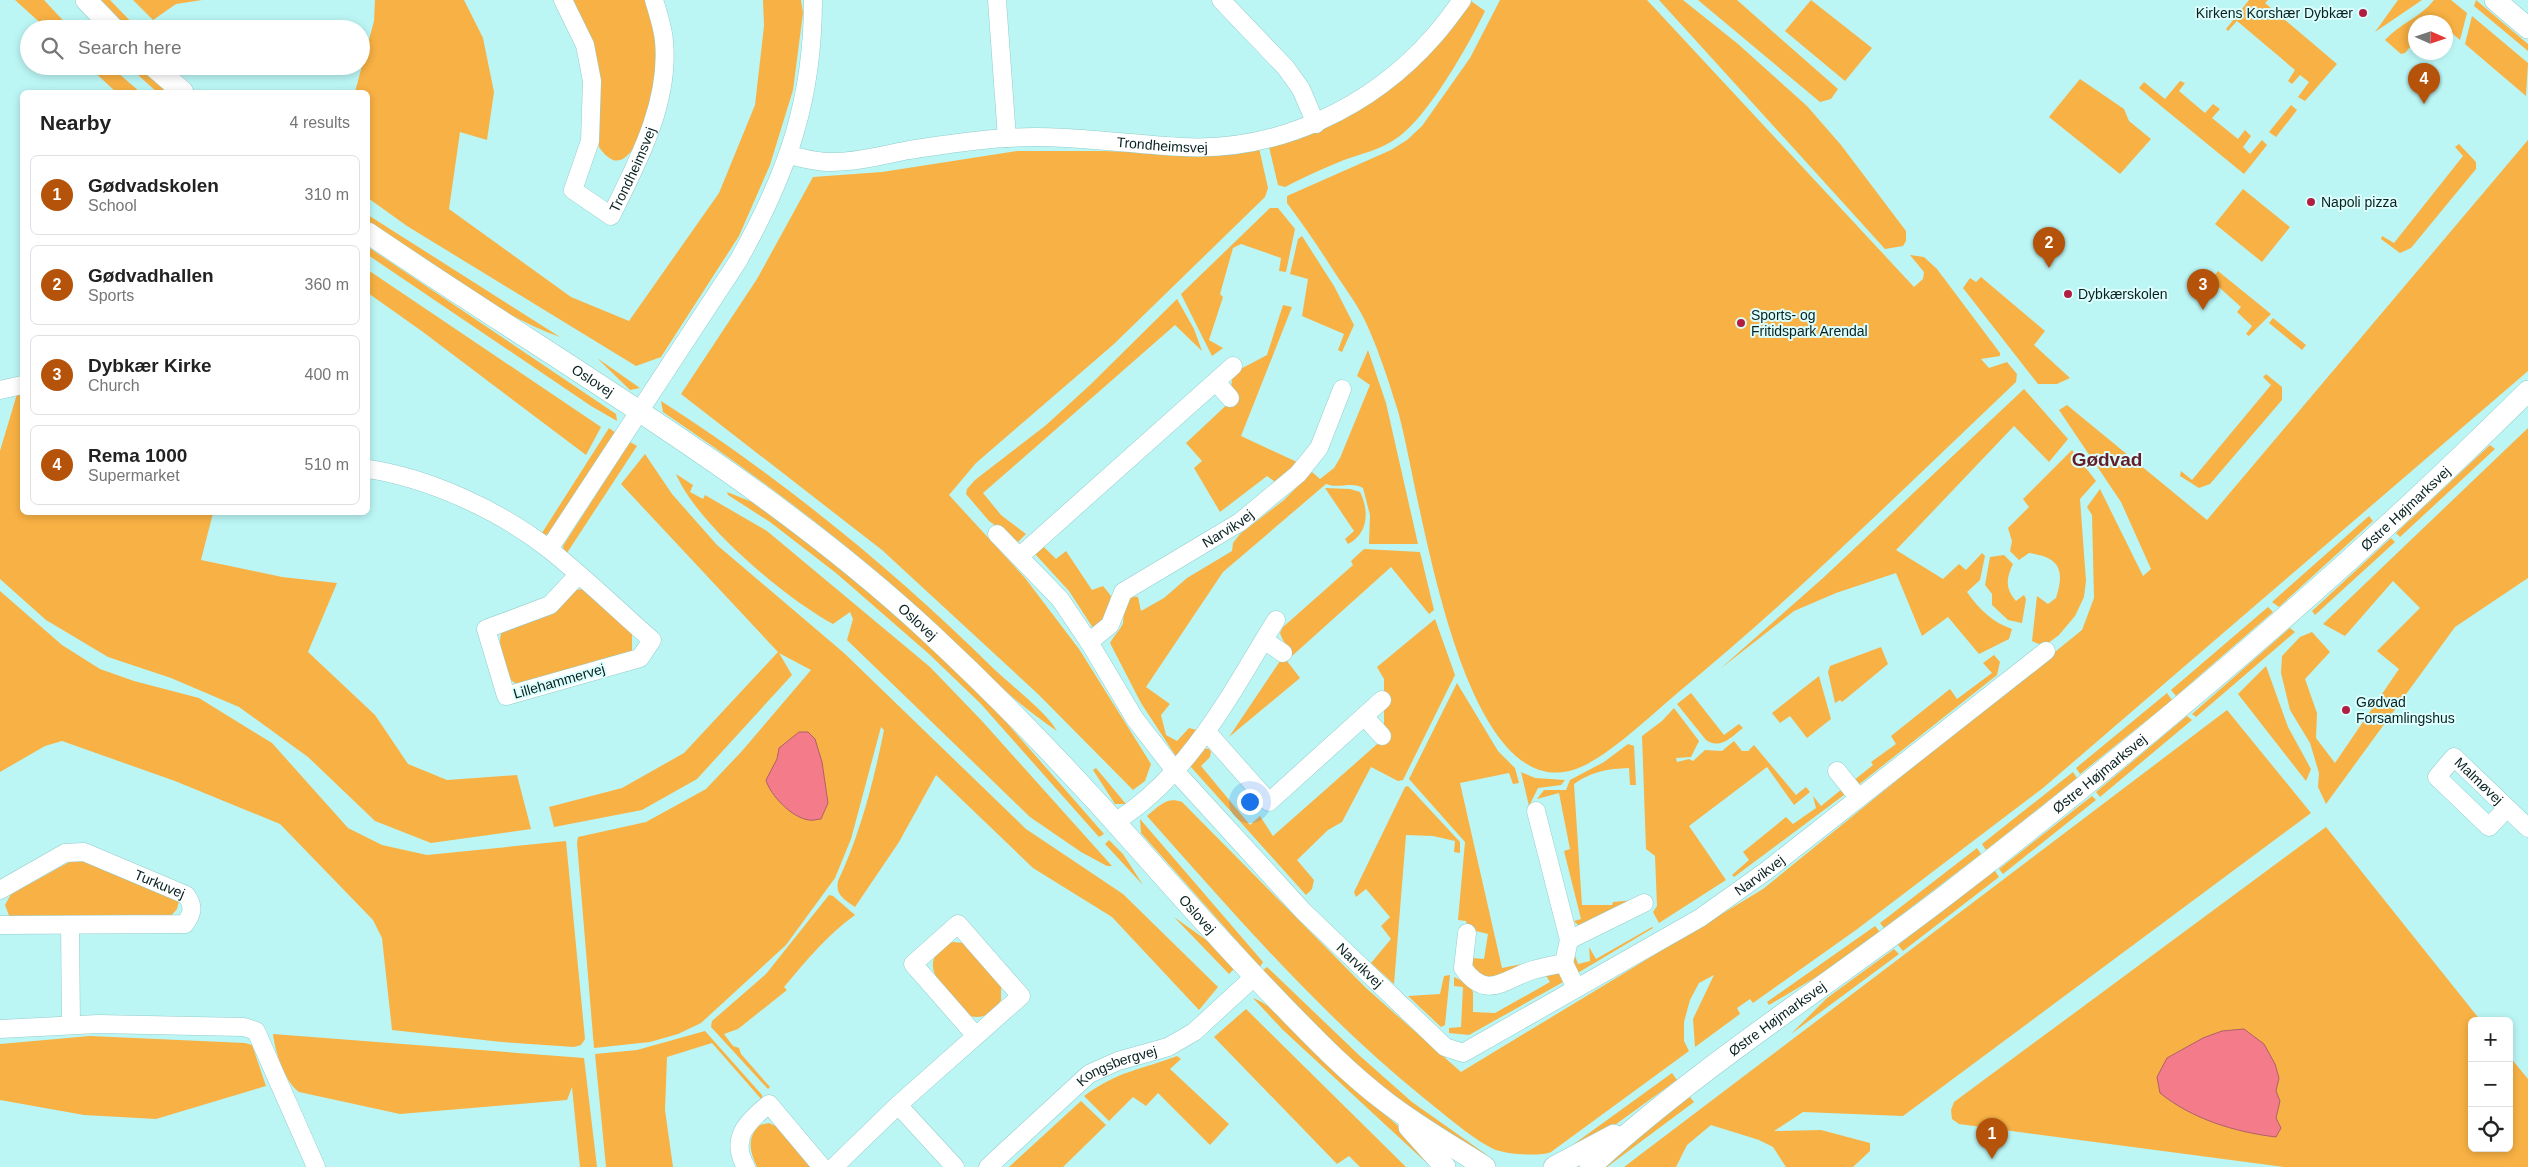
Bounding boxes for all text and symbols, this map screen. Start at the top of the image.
place label: Kirkens Korshær Dybkær [2196,5,2353,21]
marker: Kirkens Korshær Dybkær [2357,7,2369,19]
north arrow [2408,15,2453,60]
search box [20,20,370,75]
icon: search [38,34,66,62]
text: Search here [78,37,182,58]
pin: 4 [2408,63,2440,104]
text: Nearby [40,111,111,134]
text: 4 results [290,114,350,131]
street label: Trondheimsvej [606,125,659,215]
street label: Trondheimsvej [1116,134,1208,155]
text: Gødvadskolen [88,175,219,196]
text: 1 [53,186,61,203]
text: 310 m [305,186,349,203]
place label: Napoli pizza [2321,194,2397,210]
marker: Napoli pizza [2305,196,2317,208]
text: School [88,197,137,214]
pin: 2 [2033,227,2065,268]
text: Gødvadhallen [88,265,214,286]
pin: 3 [2187,269,2219,310]
text: 2 [53,276,61,293]
text: 360 m [305,276,349,293]
place label: Dybkærskolen [2078,286,2167,302]
text: Sports [88,287,134,304]
marker: Dybkærskolen [2062,288,2074,300]
place label: Sports- og Fritidspark Arendal [1751,307,1868,339]
marker: Sports- og Fritidspark Arendal [1735,317,1747,329]
text: Dybkær Kirke [88,355,212,376]
street label: Oslovej [569,361,617,400]
text: 3 [53,366,61,383]
text: 400 m [305,366,349,383]
text: Church [88,377,140,394]
text: Rema 1000 [88,445,187,466]
district label: Gødvad [2072,449,2142,470]
text: 4 [53,456,61,473]
text: 510 m [305,456,349,473]
street label: Østre Højmarksvej [2358,463,2453,554]
text: Supermarket [88,467,180,484]
street label: Narvikvej [1199,506,1257,551]
street label: Oslovej [895,600,940,643]
street label: Lillehammervej [512,660,606,702]
place label: Gødvad Forsamlingshus [2356,694,2455,726]
marker: Gødvad Forsamlingshus [2340,704,2352,716]
street label: Østre Højmarksvej [2049,731,2150,816]
street label: Malmøvej [2451,754,2506,808]
your location [1237,789,1263,815]
street label: Narvikvej [1732,852,1788,899]
street label: Turkuvej [132,866,187,902]
street label: Oslovej [1176,892,1219,937]
street label: Narvikvej [1333,940,1386,991]
street label: Østre Højmarksvej [1725,978,1829,1059]
map controls [2468,1017,2513,1152]
button: + [2468,1017,2513,1062]
street label: Kongsbergvej [1073,1043,1158,1089]
button: − [2468,1062,2513,1107]
button: locate [2468,1107,2513,1152]
pin: 1 [1976,1118,2008,1159]

